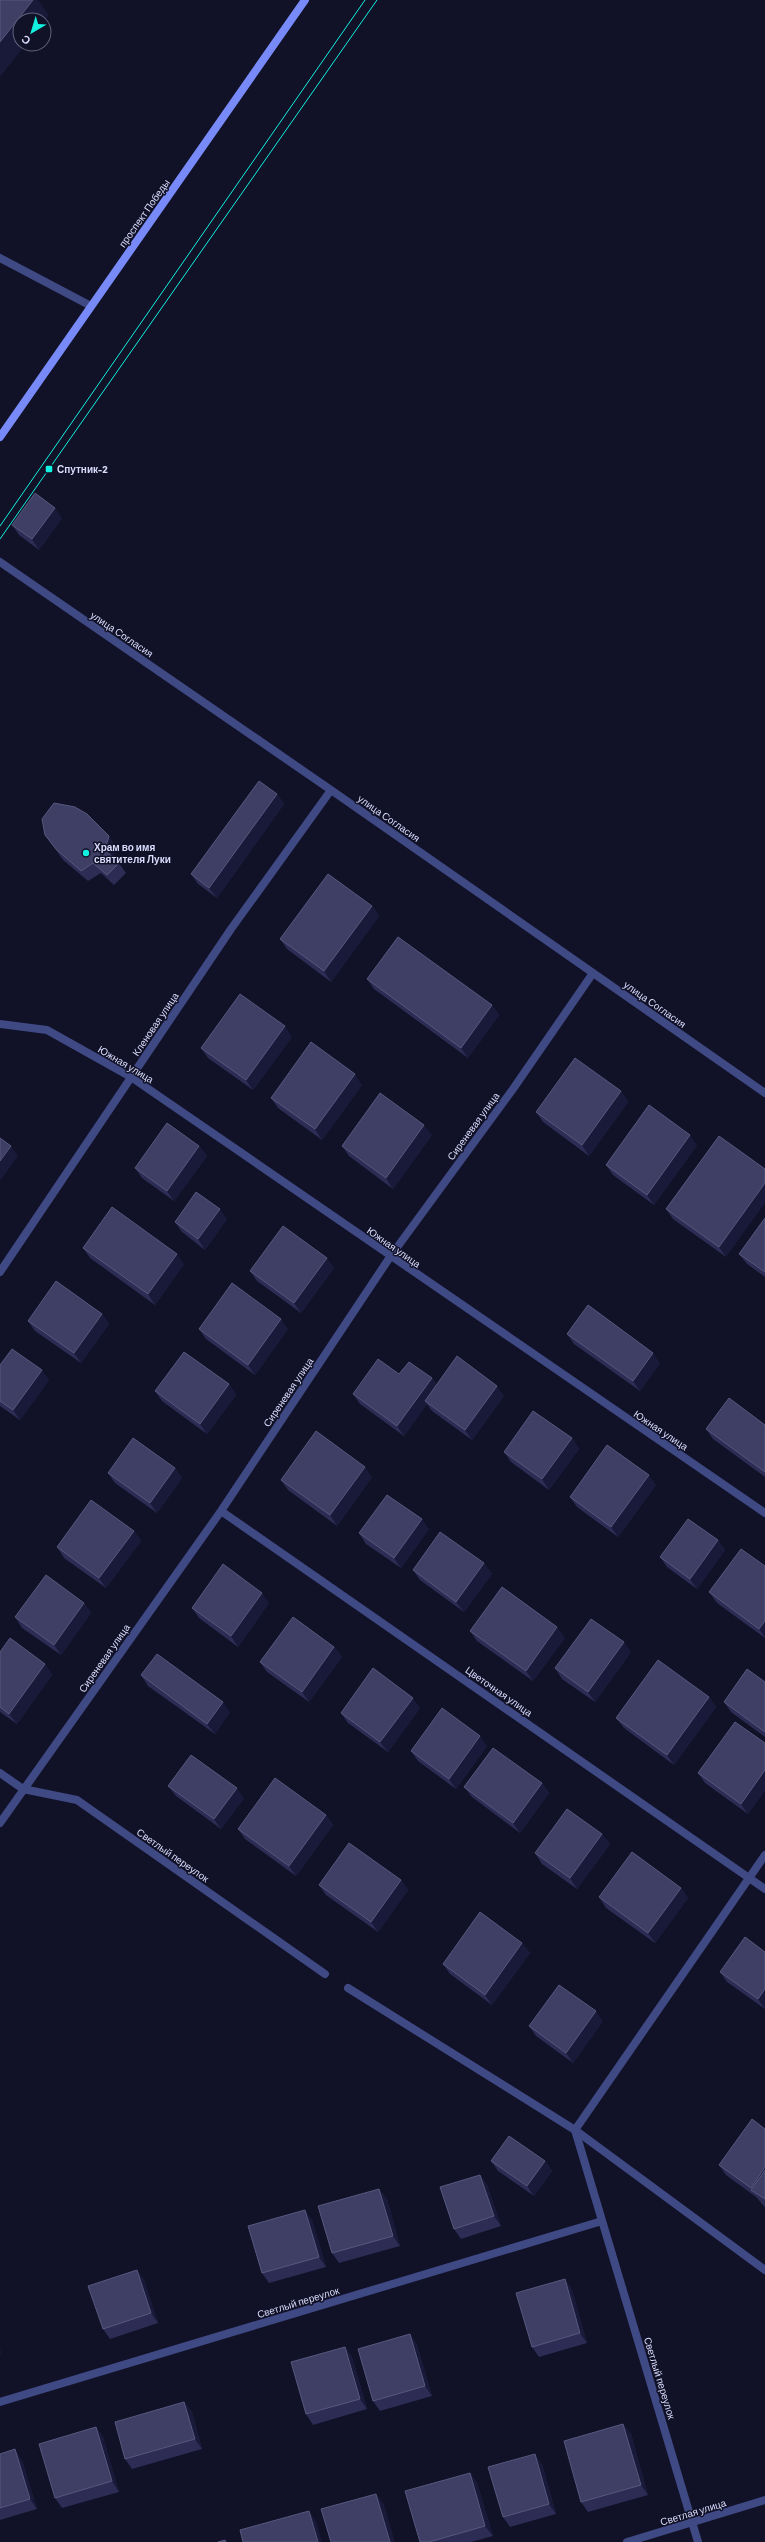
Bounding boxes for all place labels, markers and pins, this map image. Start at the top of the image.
place label: Спутник-2 [57,463,108,475]
marker: Спутник-2 [44,464,54,474]
place label: Храм во имя святителя Луки [94,841,171,865]
marker: Храм во имя святителя Луки [81,848,91,858]

